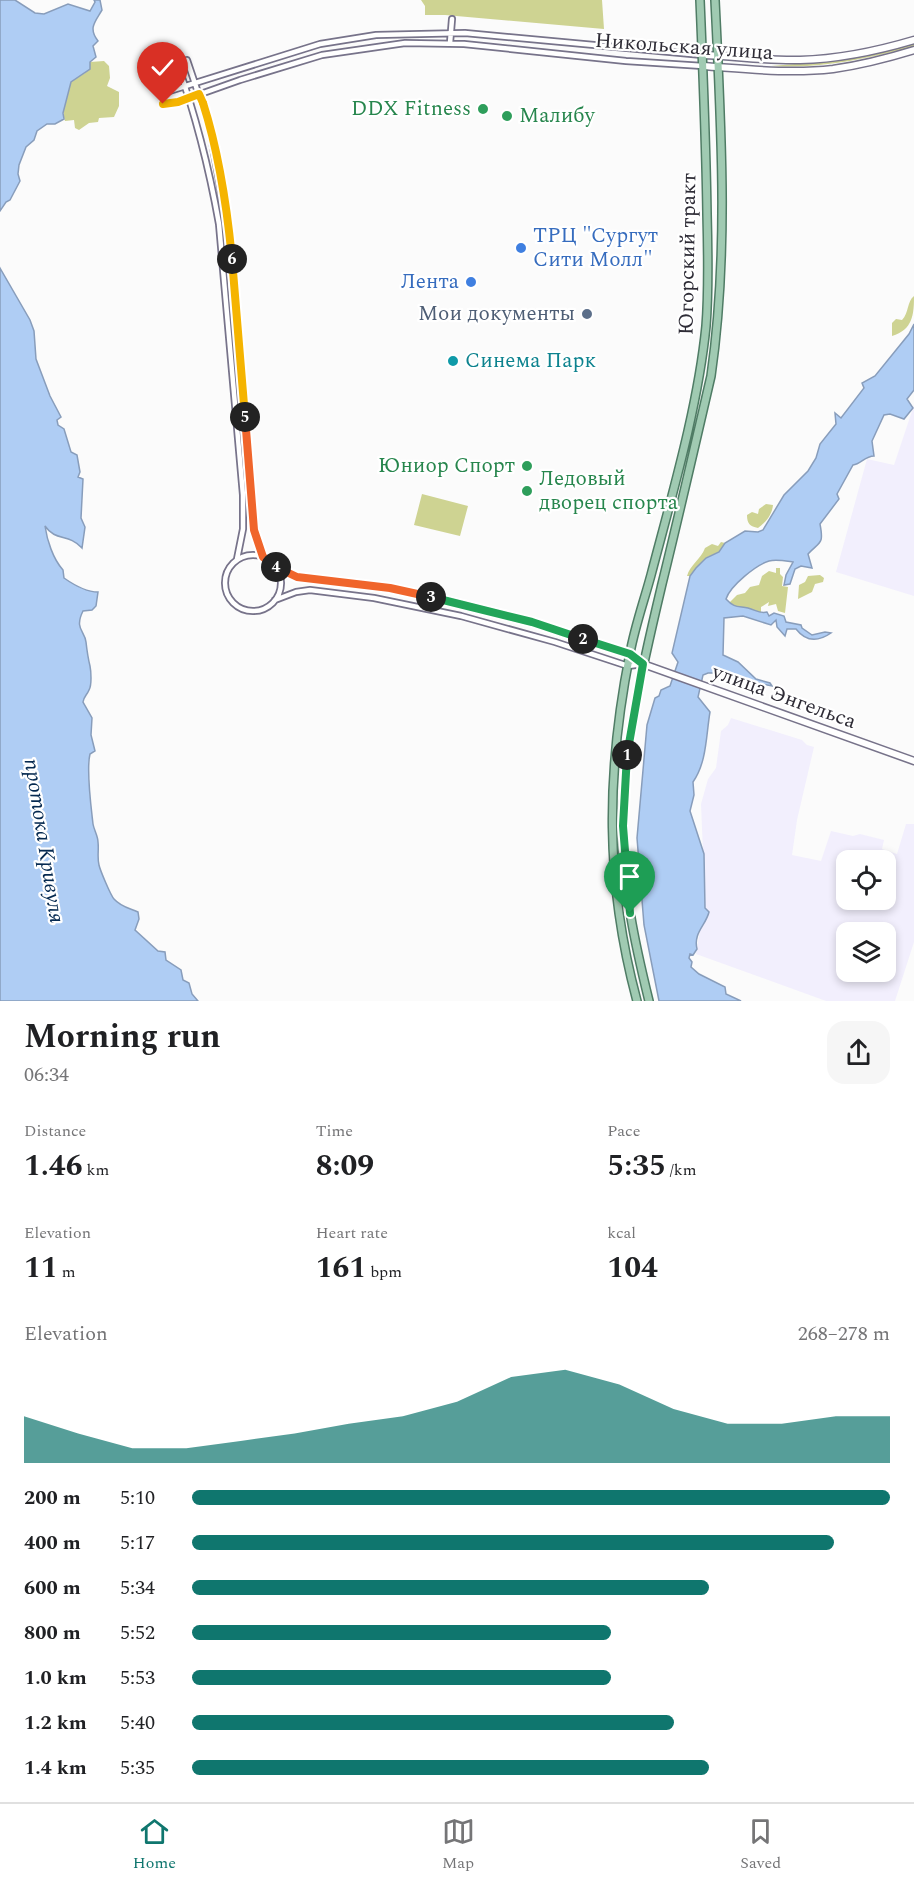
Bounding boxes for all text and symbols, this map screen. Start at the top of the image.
street label: Никольская улица [594,25,775,69]
pin [137,42,188,104]
icon: check [146,51,179,84]
place label: DDX Fitness [351,93,471,125]
place label: Малибу [519,100,596,132]
marker: DDX Fitness [476,102,490,116]
marker: Малибу [500,109,514,123]
street label: Югорский тракт [671,173,705,335]
place label: ТРЦ "Сургут Сити Молл" [533,220,658,276]
marker: ТРЦ "Сургут Сити Молл" [514,241,528,255]
pin: 6 [217,244,247,274]
text: 6 [228,247,236,271]
place label: Лента [401,266,460,298]
marker: Лента [464,275,478,289]
place label: Мои документы [418,298,575,330]
marker: Мои документы [580,307,594,321]
place label: Синема Парк [465,345,596,377]
marker: Синема Парк [446,354,460,368]
pin: 5 [230,402,260,432]
text: 5 [241,405,249,429]
place label: Юниор Спорт [378,450,515,482]
marker: Юниор Спорт [520,459,534,473]
place label: Ледовый дворец спорта [539,463,679,519]
marker: Ледовый дворец спорта [520,484,534,498]
pin: 4 [261,552,291,582]
text: 4 [272,555,280,579]
pin: 3 [416,582,446,612]
text: 3 [427,585,435,609]
pin: 2 [568,624,598,654]
text: 2 [579,627,587,651]
street label: улица Энгельса [706,656,861,738]
pin: 1 [612,740,642,770]
text: 1 [623,743,631,767]
water label: протока Кривуля [15,757,73,926]
map controls [836,850,896,982]
button: locate [836,850,896,910]
pin [604,851,655,913]
icon: arrive [613,860,646,893]
button: layers [836,922,896,982]
text: Morning run [24,1012,221,1062]
button: share [827,1021,890,1084]
text: 06:34 [24,1060,69,1090]
text: Distance [24,1119,86,1143]
text: Time [316,1119,353,1143]
text: Pace [607,1119,640,1143]
text: 1.46 [24,1143,83,1189]
text: 8:09 [316,1143,374,1189]
text: 5:35 [607,1143,666,1189]
text: km [83,1158,109,1182]
text: /km [666,1158,697,1182]
text: Elevation [24,1221,91,1245]
text: Heart rate [316,1221,388,1245]
text: kcal [607,1221,636,1245]
text: 11 [24,1245,58,1291]
text: 161 [316,1245,366,1291]
text: 104 [607,1245,658,1291]
text: m [58,1260,75,1284]
text: bpm [366,1260,402,1284]
text: Elevation [24,1319,108,1349]
text: 268–278 m [798,1319,890,1349]
text: 200 m [24,1483,81,1513]
text: 5:10 [120,1483,155,1513]
text: 400 m [24,1528,81,1558]
text: 5:17 [120,1528,155,1558]
text: 600 m [24,1573,81,1603]
text: 5:34 [120,1573,155,1603]
text: 800 m [24,1618,81,1648]
text: 5:52 [120,1618,155,1648]
text: 1.0 km [24,1663,87,1693]
text: 5:53 [120,1663,155,1693]
text: 1.2 km [24,1708,87,1738]
text: 5:40 [120,1708,155,1738]
text: 1.4 km [24,1753,87,1783]
text: 5:35 [120,1753,155,1783]
tab: Home [133,1815,176,1875]
tab: Map [442,1815,475,1875]
tab: Saved [740,1815,781,1875]

